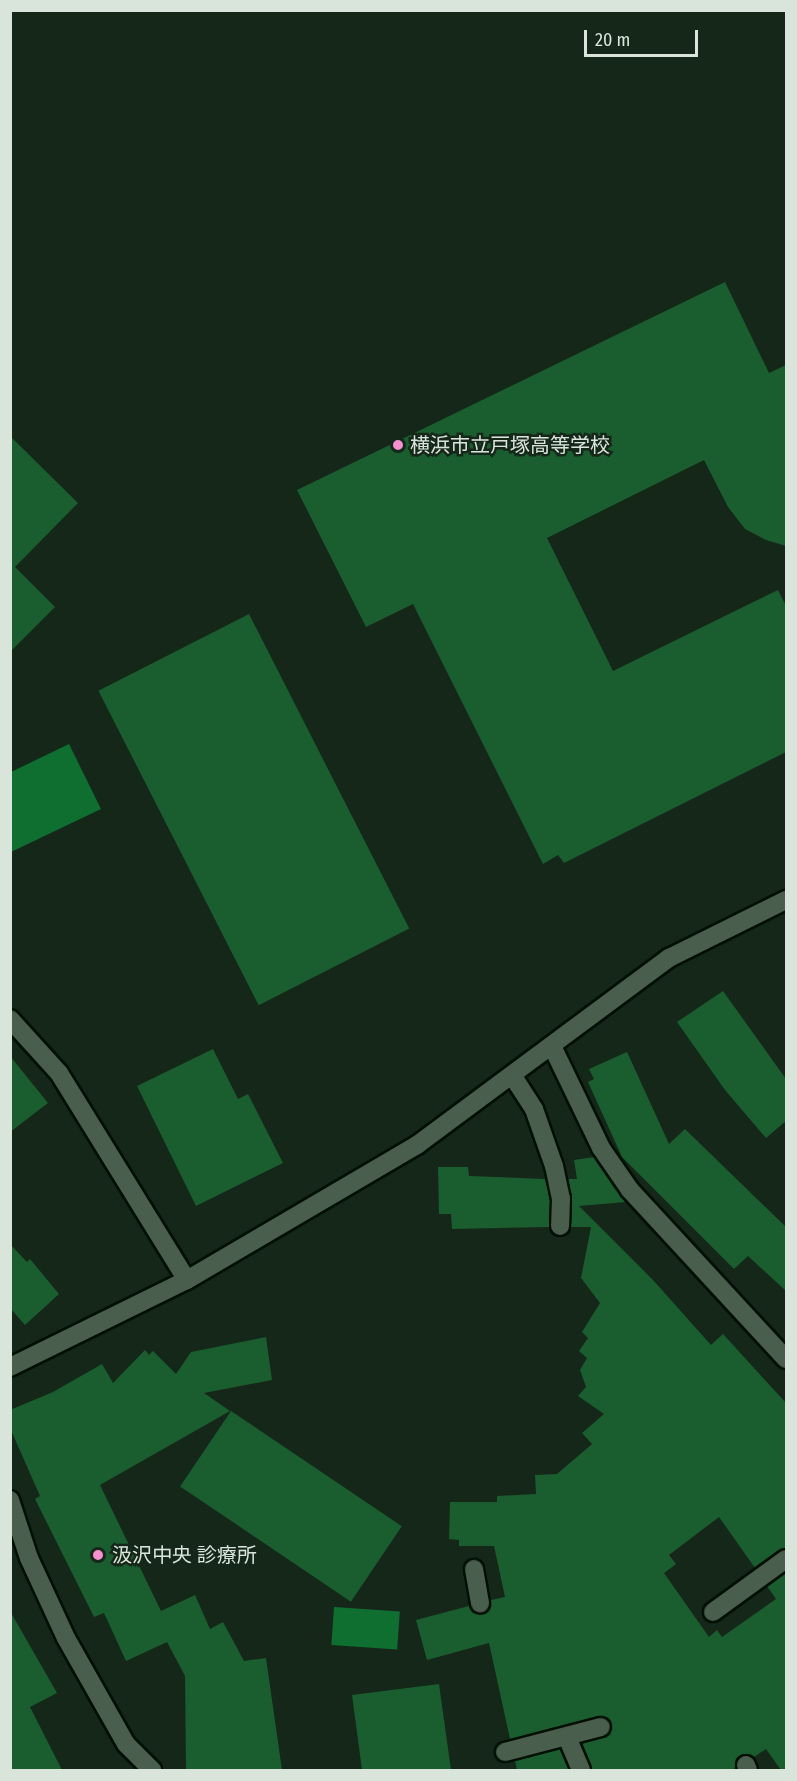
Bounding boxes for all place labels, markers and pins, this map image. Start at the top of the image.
place label: 横浜市立戸塚高等学校 [410,433,610,457]
marker: 横浜市立戸塚高等学校 [391,438,405,452]
place label: 汲沢中央 診療所 [112,1543,257,1567]
marker: 汲沢中央 診療所 [89,1546,107,1564]

